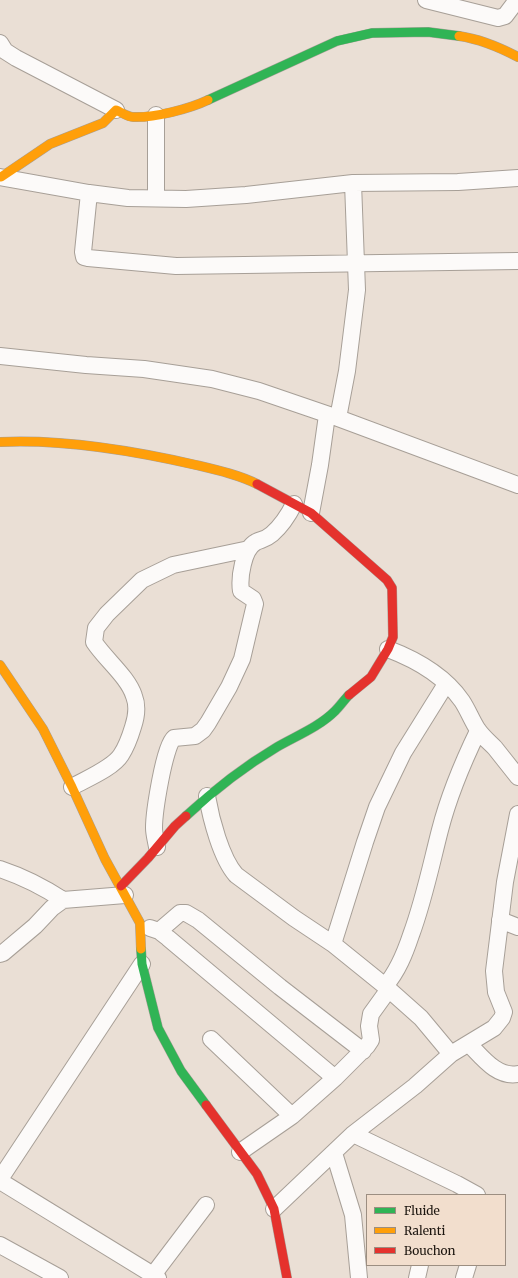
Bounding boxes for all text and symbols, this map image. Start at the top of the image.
legend [366,1194,506,1266]
text: Fluide [404,1203,440,1218]
text: Ralenti [404,1223,445,1238]
text: Bouchon [404,1243,456,1258]

